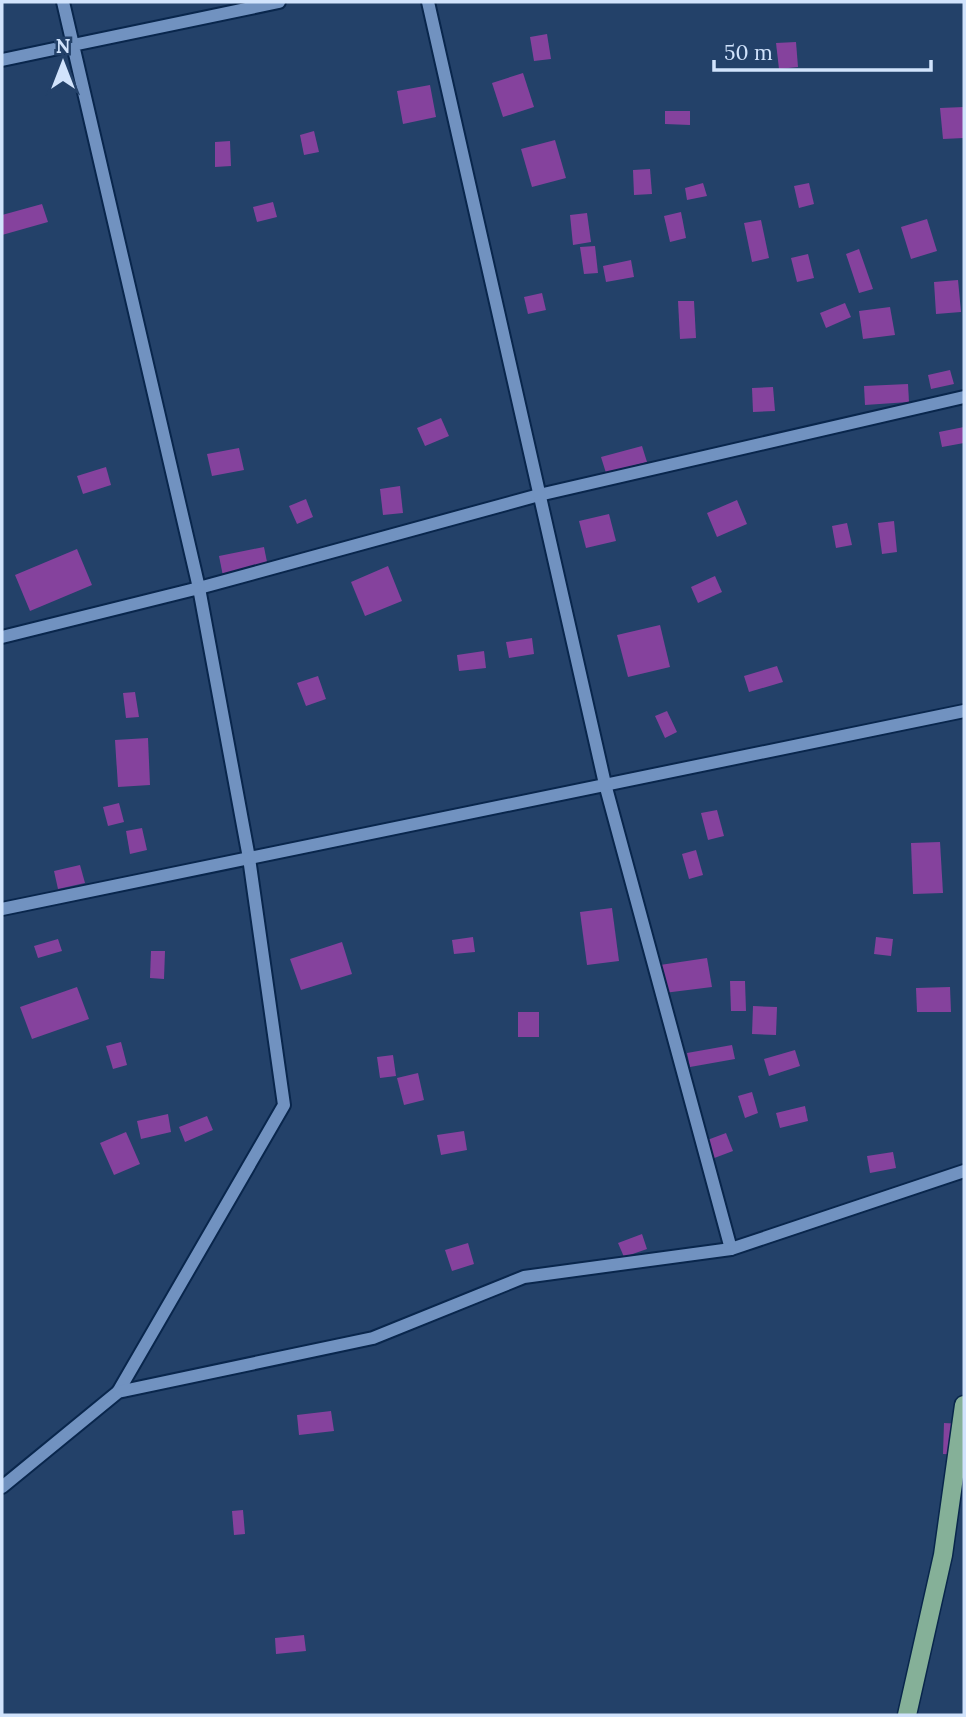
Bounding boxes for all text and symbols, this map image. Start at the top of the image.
north arrow [28,28,98,98]
scale bar [714,28,931,72]
text: N [56,34,71,58]
text: 50 m [724,39,773,66]

